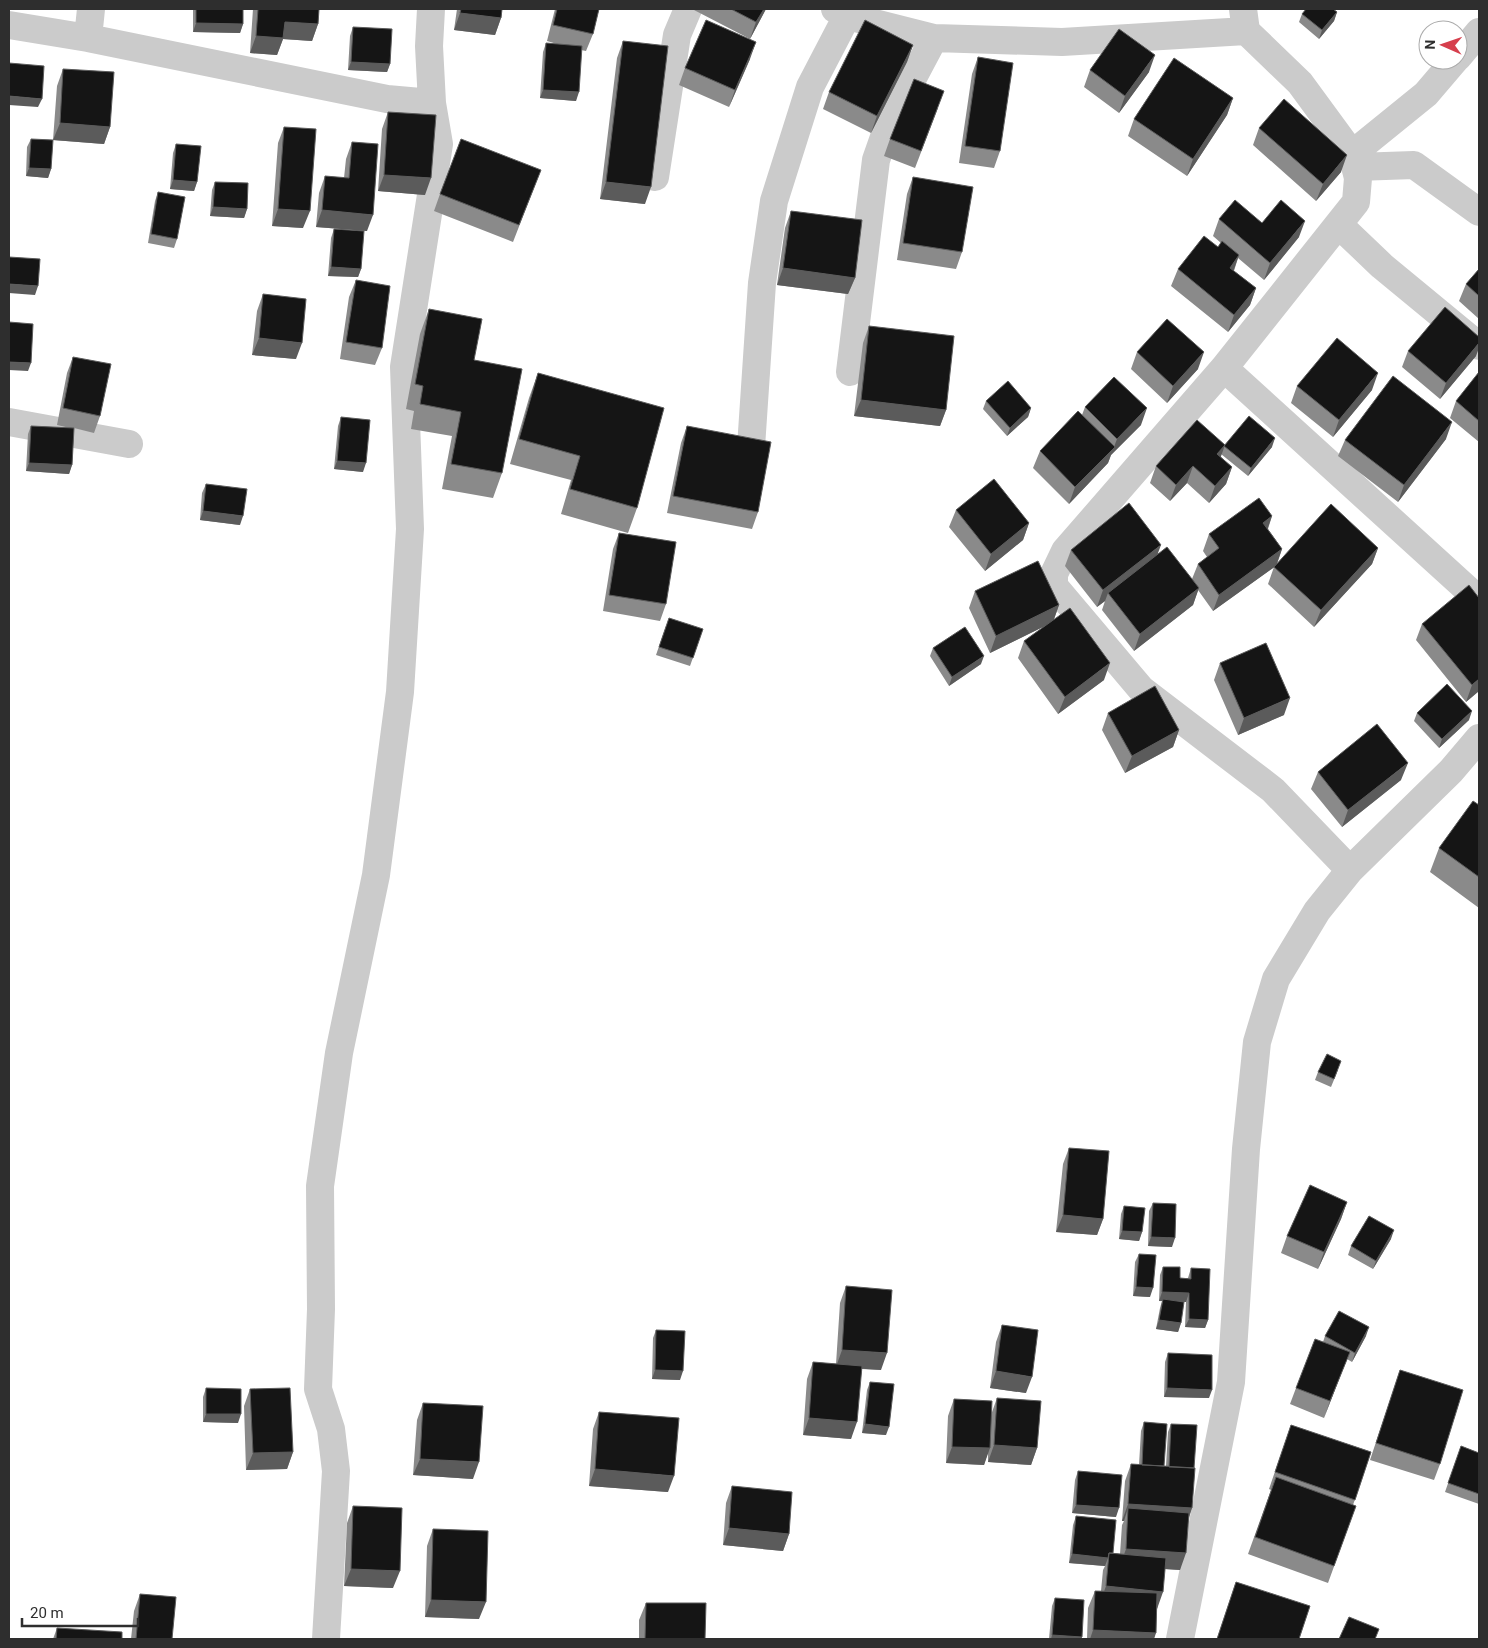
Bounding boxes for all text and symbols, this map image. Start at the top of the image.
north arrow [1418,20,1468,70]
text: N [1422,39,1438,50]
scale bar [22,1596,139,1628]
text: 20 m [30,1604,64,1622]

